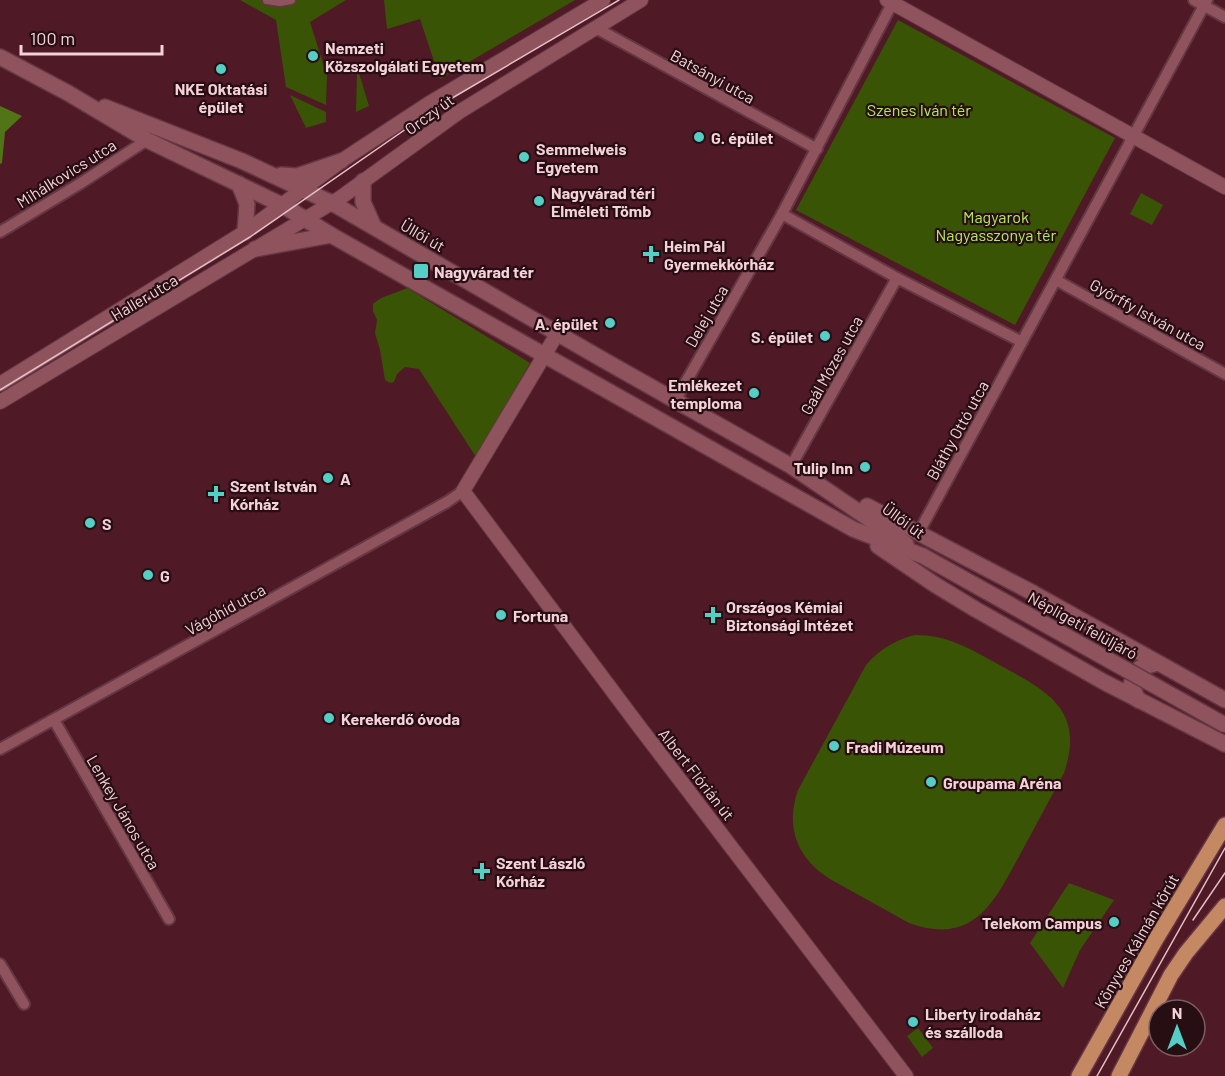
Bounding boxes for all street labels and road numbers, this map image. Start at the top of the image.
street label: Batsányi utca [667,45,759,107]
street label: Orczy út [401,90,457,138]
street label: Mihálkovics utca [13,135,119,211]
street label: Üllői út [397,215,449,255]
street label: Haller utca [107,270,181,324]
street label: Győrffy István utca [1087,274,1209,354]
street label: Delej utca [681,282,731,350]
street label: Gaál Mózes utca [796,312,866,418]
street label: Bláthy Ottó utca [922,377,992,483]
street label: Üllői út [879,498,929,542]
street label: Vágóhíd utca [182,579,268,639]
street label: Népligeti felüljáró [1025,587,1141,663]
street label: Albert Flórián út [655,724,739,824]
street label: Lenkey János utca [84,751,164,873]
street label: Könyves Kálmán körút [1090,870,1182,1012]

